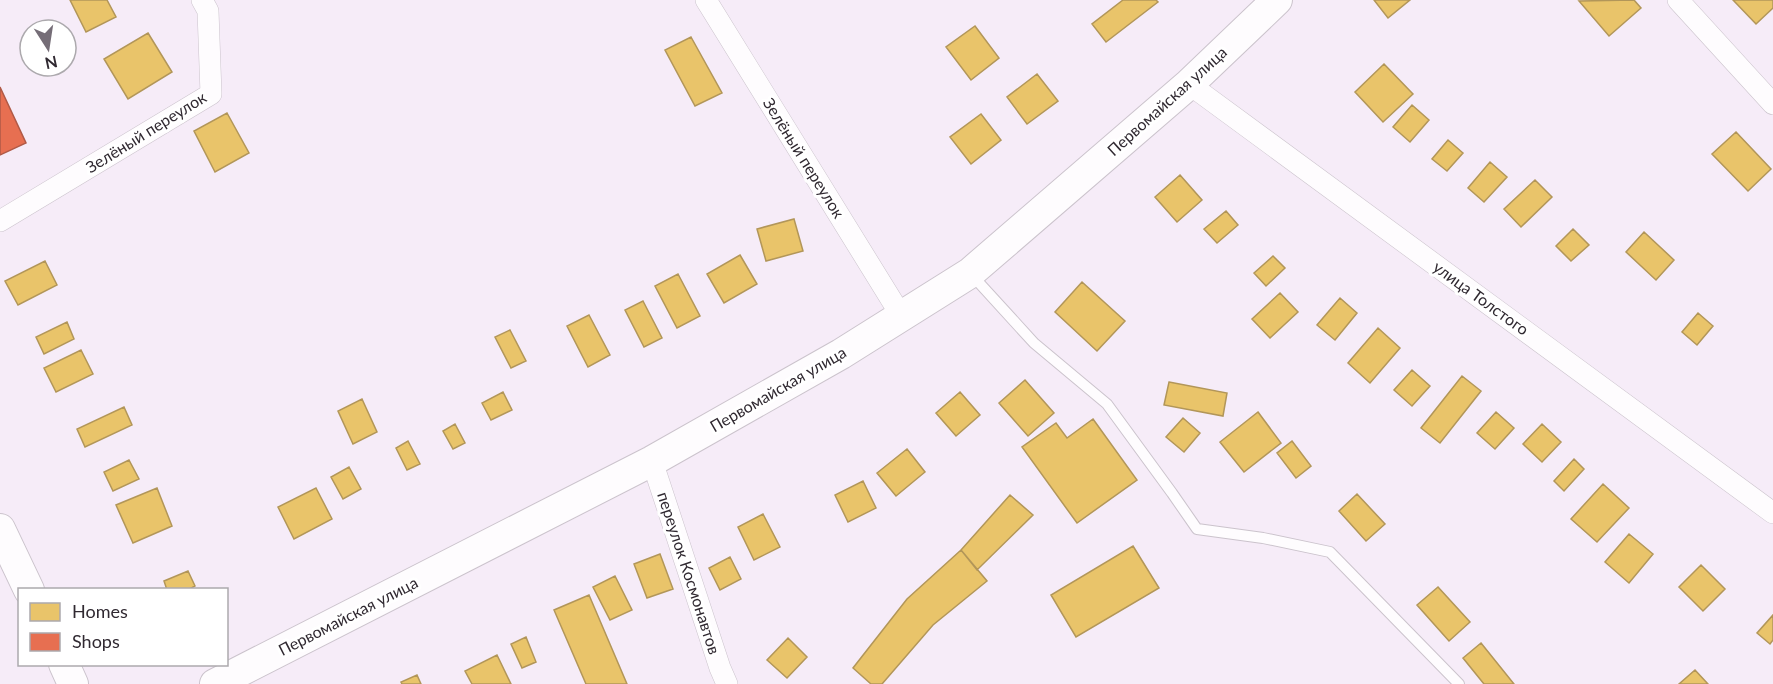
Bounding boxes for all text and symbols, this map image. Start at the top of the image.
north arrow [18,18,78,78]
street label: Первомайская улица [1103,42,1230,159]
text: N [43,53,59,74]
street label: Зелёный переулок [82,87,210,176]
street label: Зелёный переулок [760,94,849,222]
street label: улица Толстого [1430,257,1533,339]
street label: Первомайская улица [706,342,849,435]
street label: переулок Космонавтов [654,489,725,657]
street label: Первомайская улица [275,572,421,659]
legend [18,588,228,666]
text: Homes [72,600,128,622]
text: Shops [72,630,120,652]

